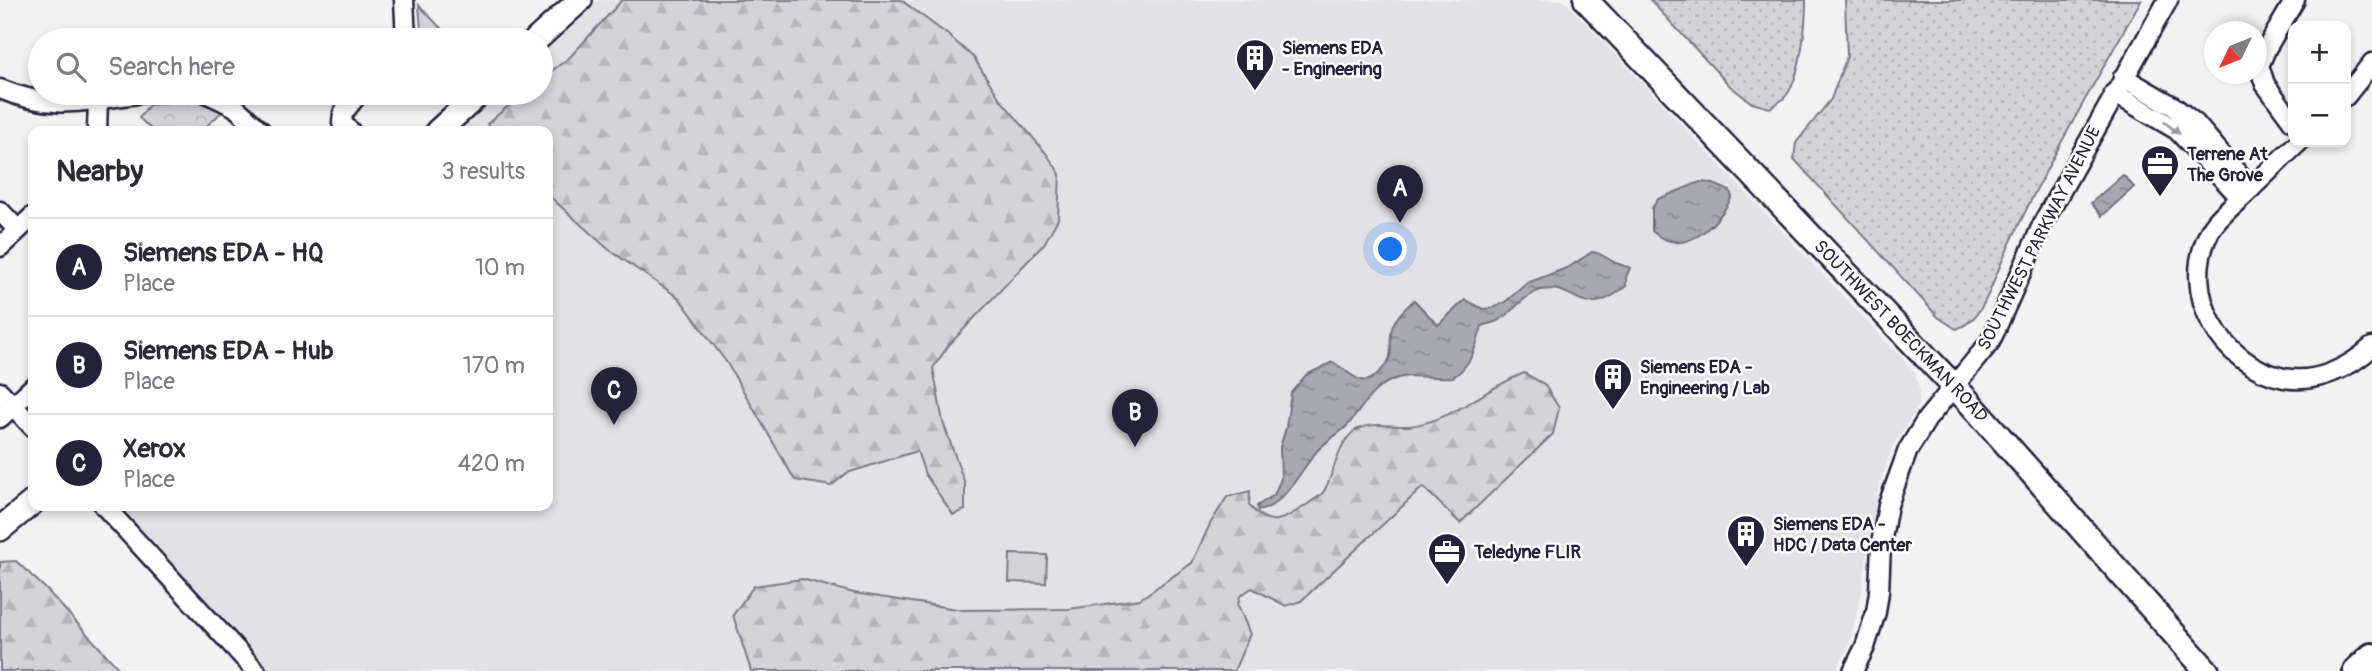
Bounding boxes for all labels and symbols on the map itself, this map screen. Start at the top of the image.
north arrow [2204,21,2267,84]
building icon: Siemens EDA - Engineering [1234,37,1276,92]
place label: Siemens EDA - Engineering [1282,37,1383,81]
one-way arrow [2163,121,2182,135]
street label: SOUTHWEST PARKWAY AVENUE [1973,122,2106,354]
office icon: Terrene At The Grove [2139,143,2181,198]
place label: Terrene At The Grove [2186,143,2268,187]
pin: A [1377,165,1423,223]
your location [1373,232,1407,266]
street label: SOUTHWEST BOECKMAN ROAD [1809,235,1993,427]
building icon: Siemens EDA - Engineering / Lab [1592,356,1634,411]
place label: Siemens EDA - Engineering / Lab [1640,356,1770,400]
pin: C [591,367,637,425]
pin: B [1112,389,1158,447]
building icon: Siemens EDA - HDC / Data Center [1725,513,1767,568]
place label: Siemens EDA - HDC / Data Center [1773,513,1912,557]
office icon: Teledyne FLIR [1426,531,1468,586]
place label: Teledyne FLIR [1473,541,1581,564]

